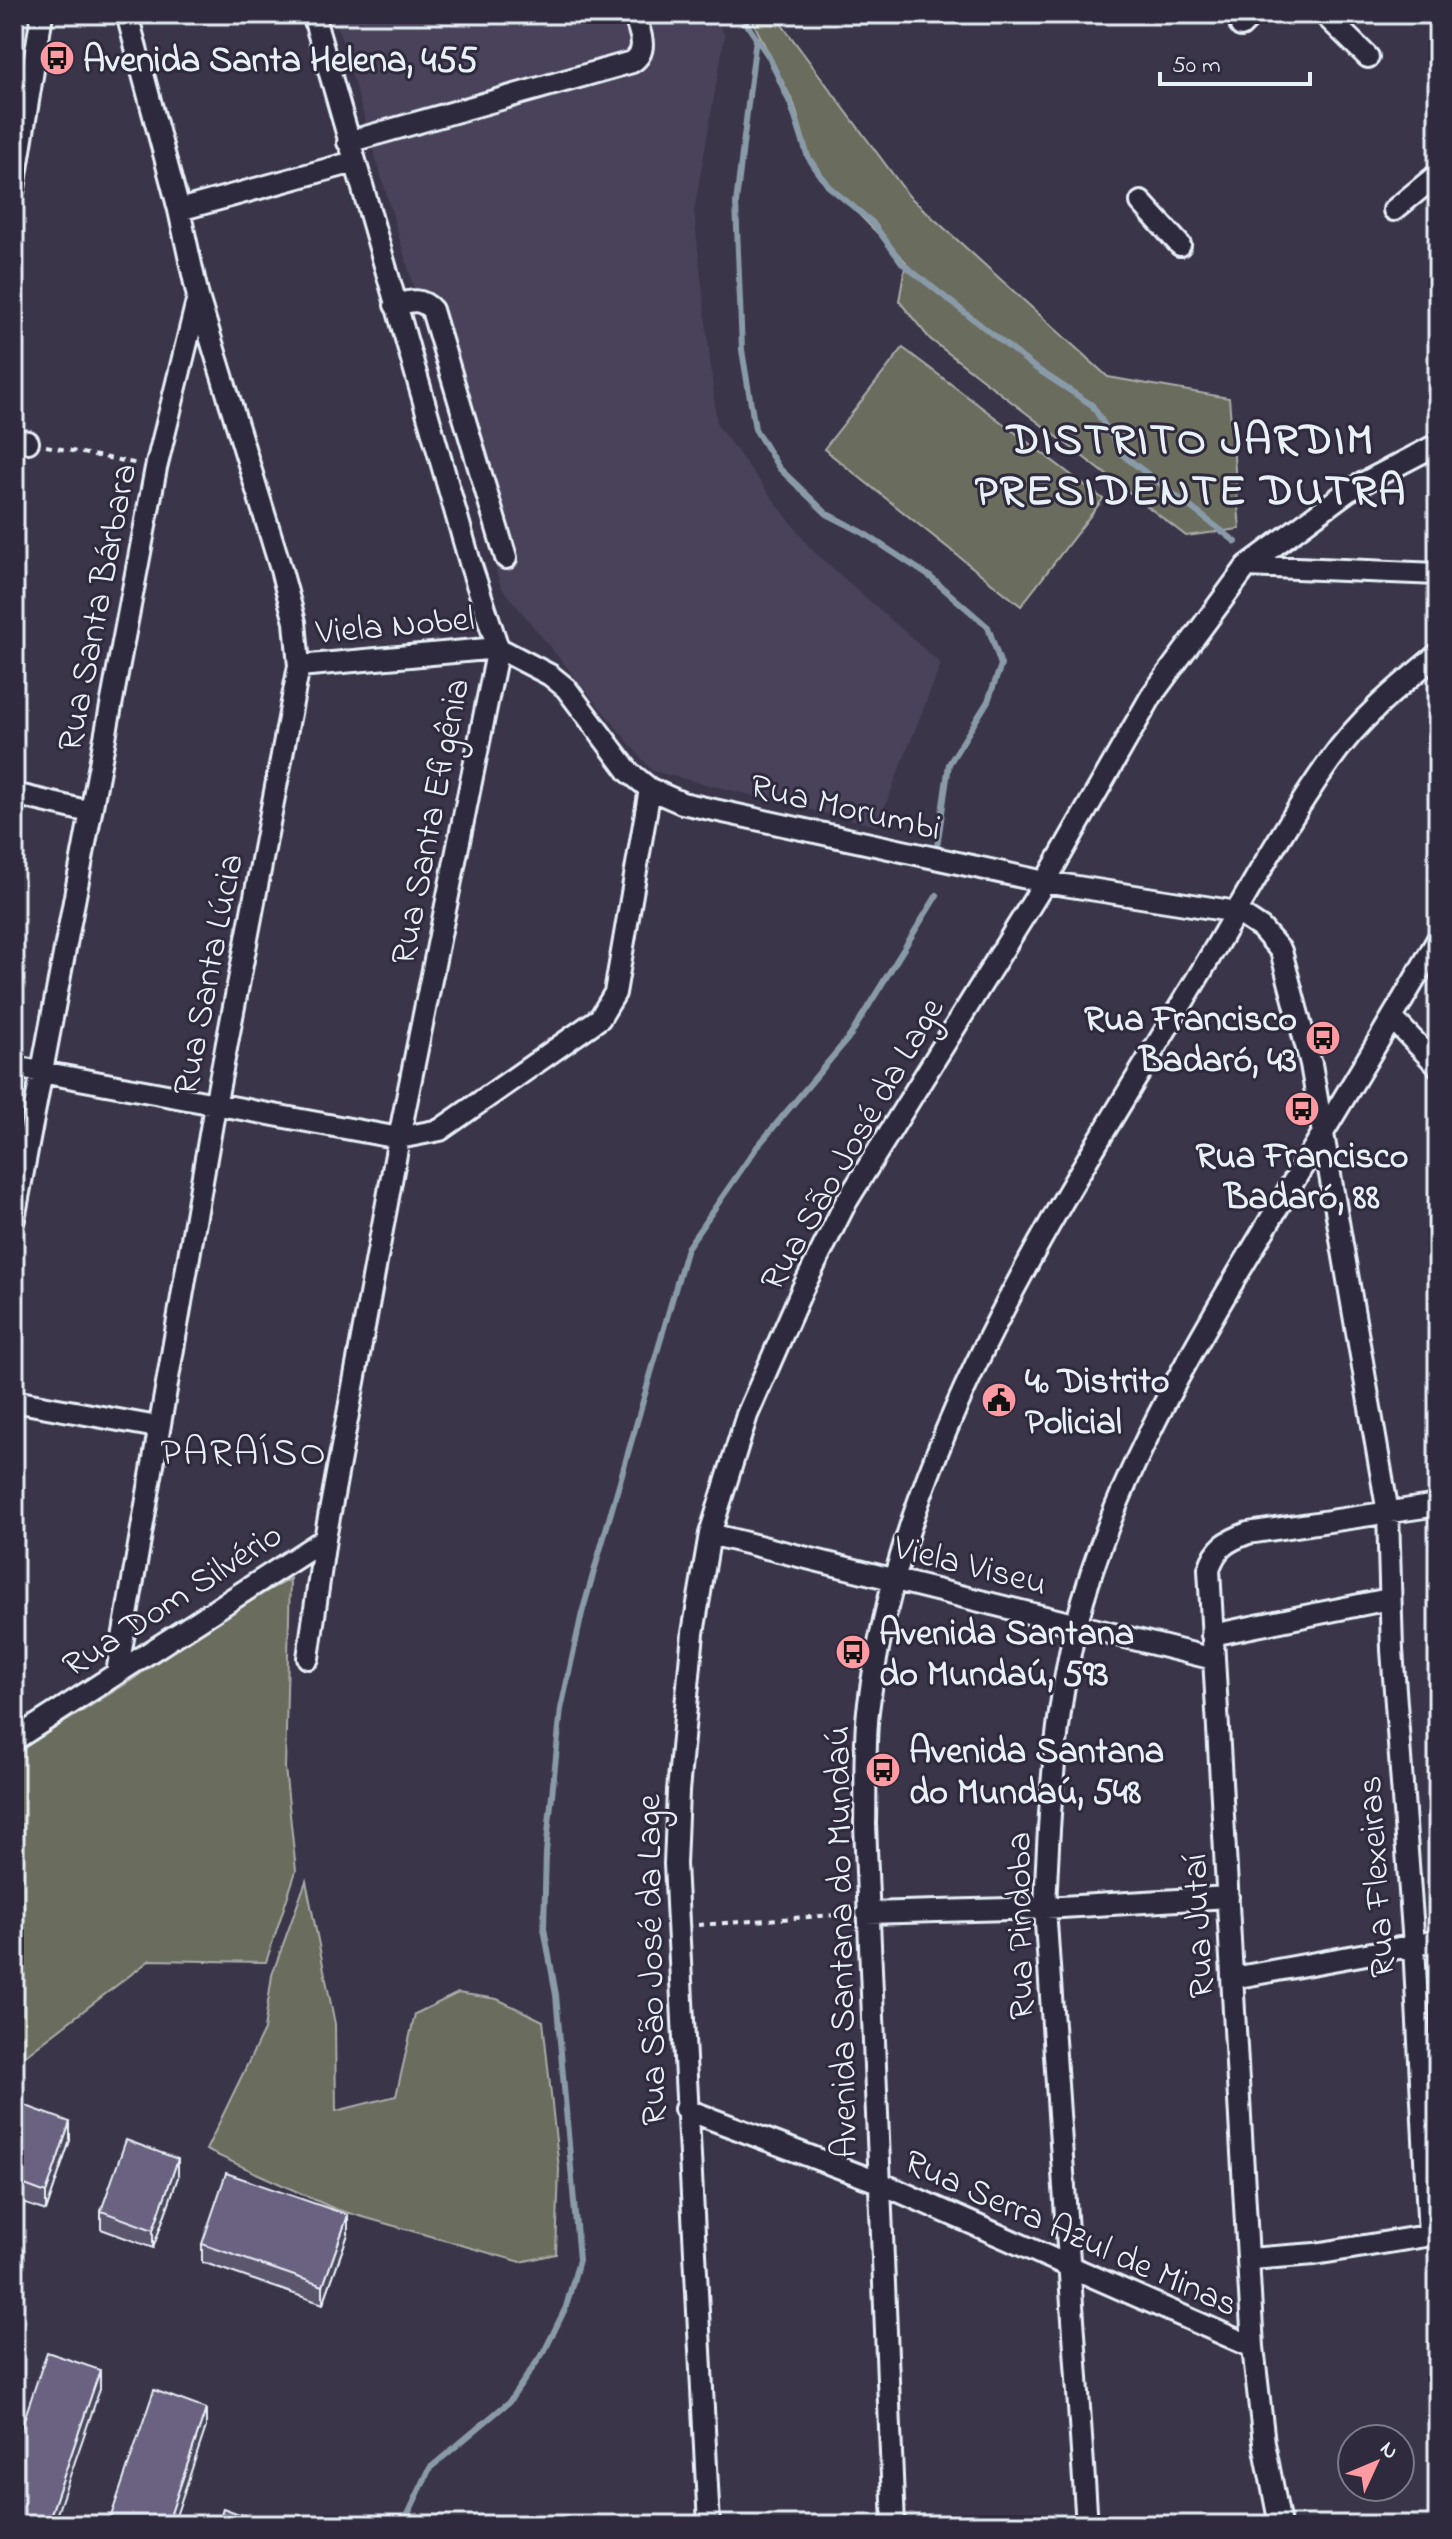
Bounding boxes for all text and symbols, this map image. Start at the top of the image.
place label: Avenida Santa Helena, 455 [83,36,478,89]
scale bar [1160,36,1310,86]
bus stop icon: Avenida Santa Helena, 455 [38,39,76,77]
text: 50 m [1172,49,1221,84]
district label: DISTRITO JARDIM PRESIDENTE DUTRA [975,410,1407,525]
street label: Rua Santa Bárbara [46,459,153,756]
street label: Viela Nobel [313,594,477,661]
street label: Rua Santa Efigênia [379,674,486,970]
street label: Rua Morumbi [744,762,946,857]
street label: Rua Santa Lúcia [161,849,260,1100]
street label: Rua São José da Lage [748,988,960,1302]
place label: Rua Francisco Badaró, 43 [1084,995,1297,1089]
bus stop icon: Rua Francisco Badaró, 43 [1304,1019,1342,1057]
bus stop icon: Rua Francisco Badaró, 88 [1283,1090,1321,1128]
place label: Rua Francisco Badaró, 88 [1195,1132,1409,1226]
place label: 4º Distrito Policial [1025,1357,1169,1451]
public building icon: 4º Distrito Policial [980,1381,1018,1419]
district label: PARAÍSO [160,1425,328,1484]
street label: Rua Dom Silvério [53,1511,294,1693]
street label: Viela Viseu [887,1523,1052,1612]
place label: Avenida Santana do Mundaú, 593 [879,1609,1134,1703]
bus stop icon: Avenida Santana do Mundaú, 593 [834,1633,872,1671]
street label: Avenida Santana do Mundaú [813,1725,874,2159]
place label: Avenida Santana do Mundaú, 548 [909,1727,1164,1821]
bus stop icon: Avenida Santana do Mundaú, 548 [864,1751,902,1789]
street label: Rua Flexeiras [1345,1774,1412,1979]
street label: Rua São José da Lage [624,1793,683,2126]
street label: Rua Pindoba [994,1831,1051,2020]
street label: Rua Jutaí [1170,1852,1231,2000]
street label: Rua Serra Azul de Minas [895,2138,1246,2333]
north arrow [1336,2423,1416,2503]
text: N [1372,2435,1405,2468]

